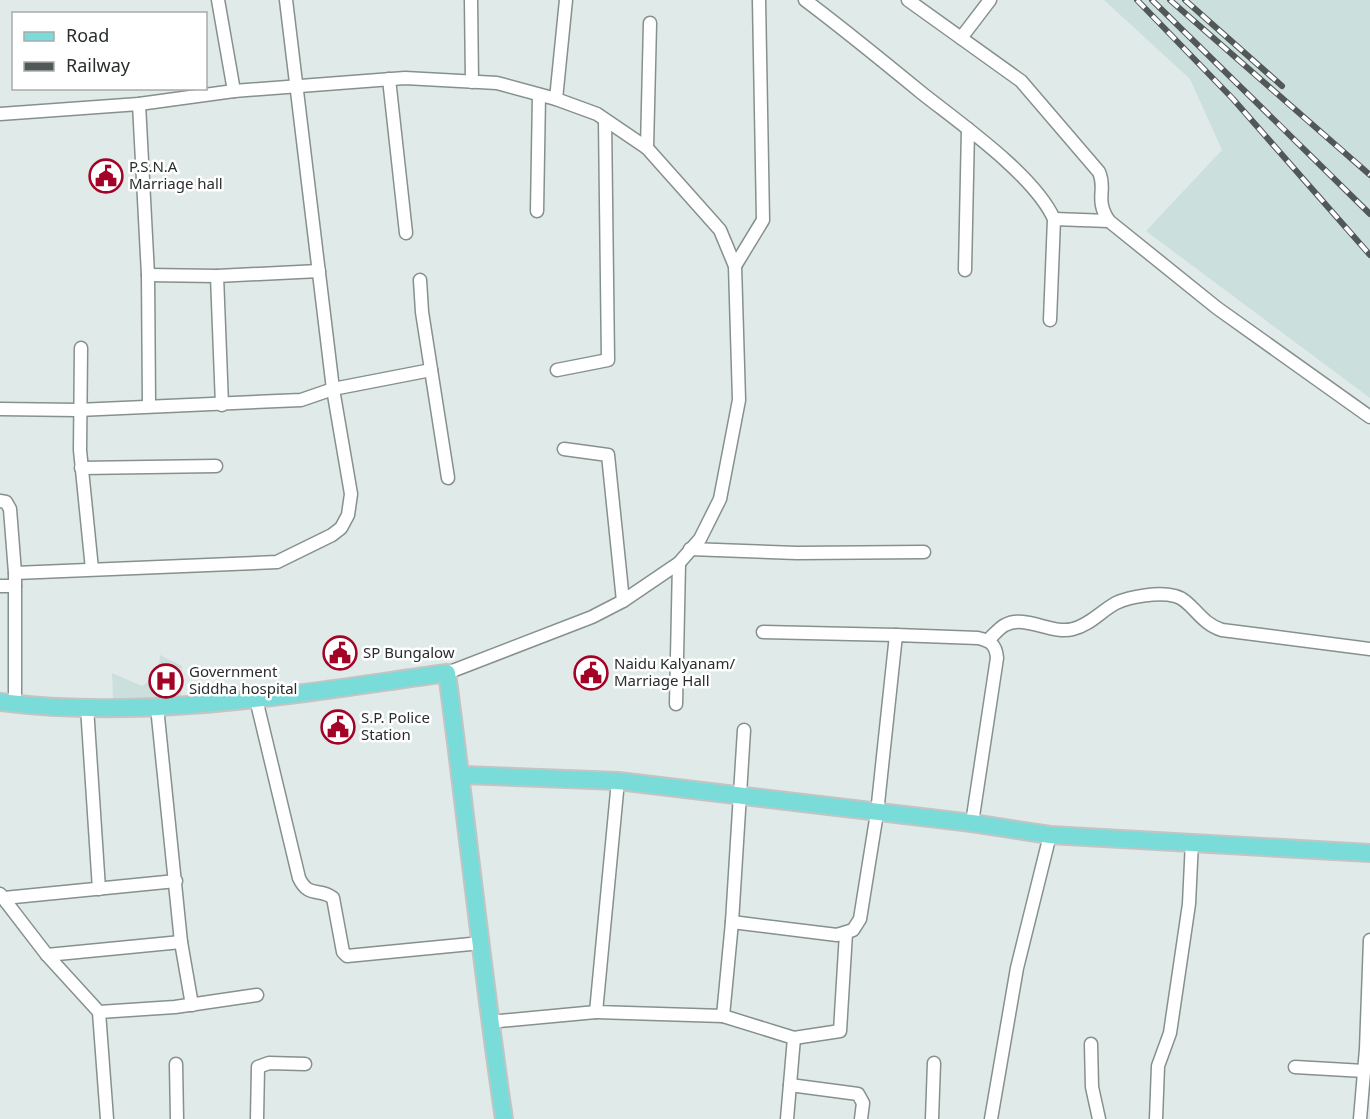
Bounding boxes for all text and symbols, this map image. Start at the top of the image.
legend [12,12,207,90]
text: Road [66,23,109,47]
text: Railway [66,53,131,77]
place label: P.S.N.A Marriage hall [129,156,223,193]
public building icon: P.S.N.A Marriage hall [88,158,124,194]
public building icon: SP Bungalow [322,635,358,671]
place label: SP Bungalow [363,642,455,662]
place label: Naidu Kalyanam/ Marriage Hall [614,653,735,690]
public building icon: Naidu Kalyanam/ Marriage Hall [573,655,609,691]
place label: Government Siddha hospital [189,661,297,698]
hospital icon: Government Siddha hospital [148,663,184,699]
place label: S.P. Police Station [361,707,430,744]
public building icon: S.P. Police Station [320,709,356,745]

